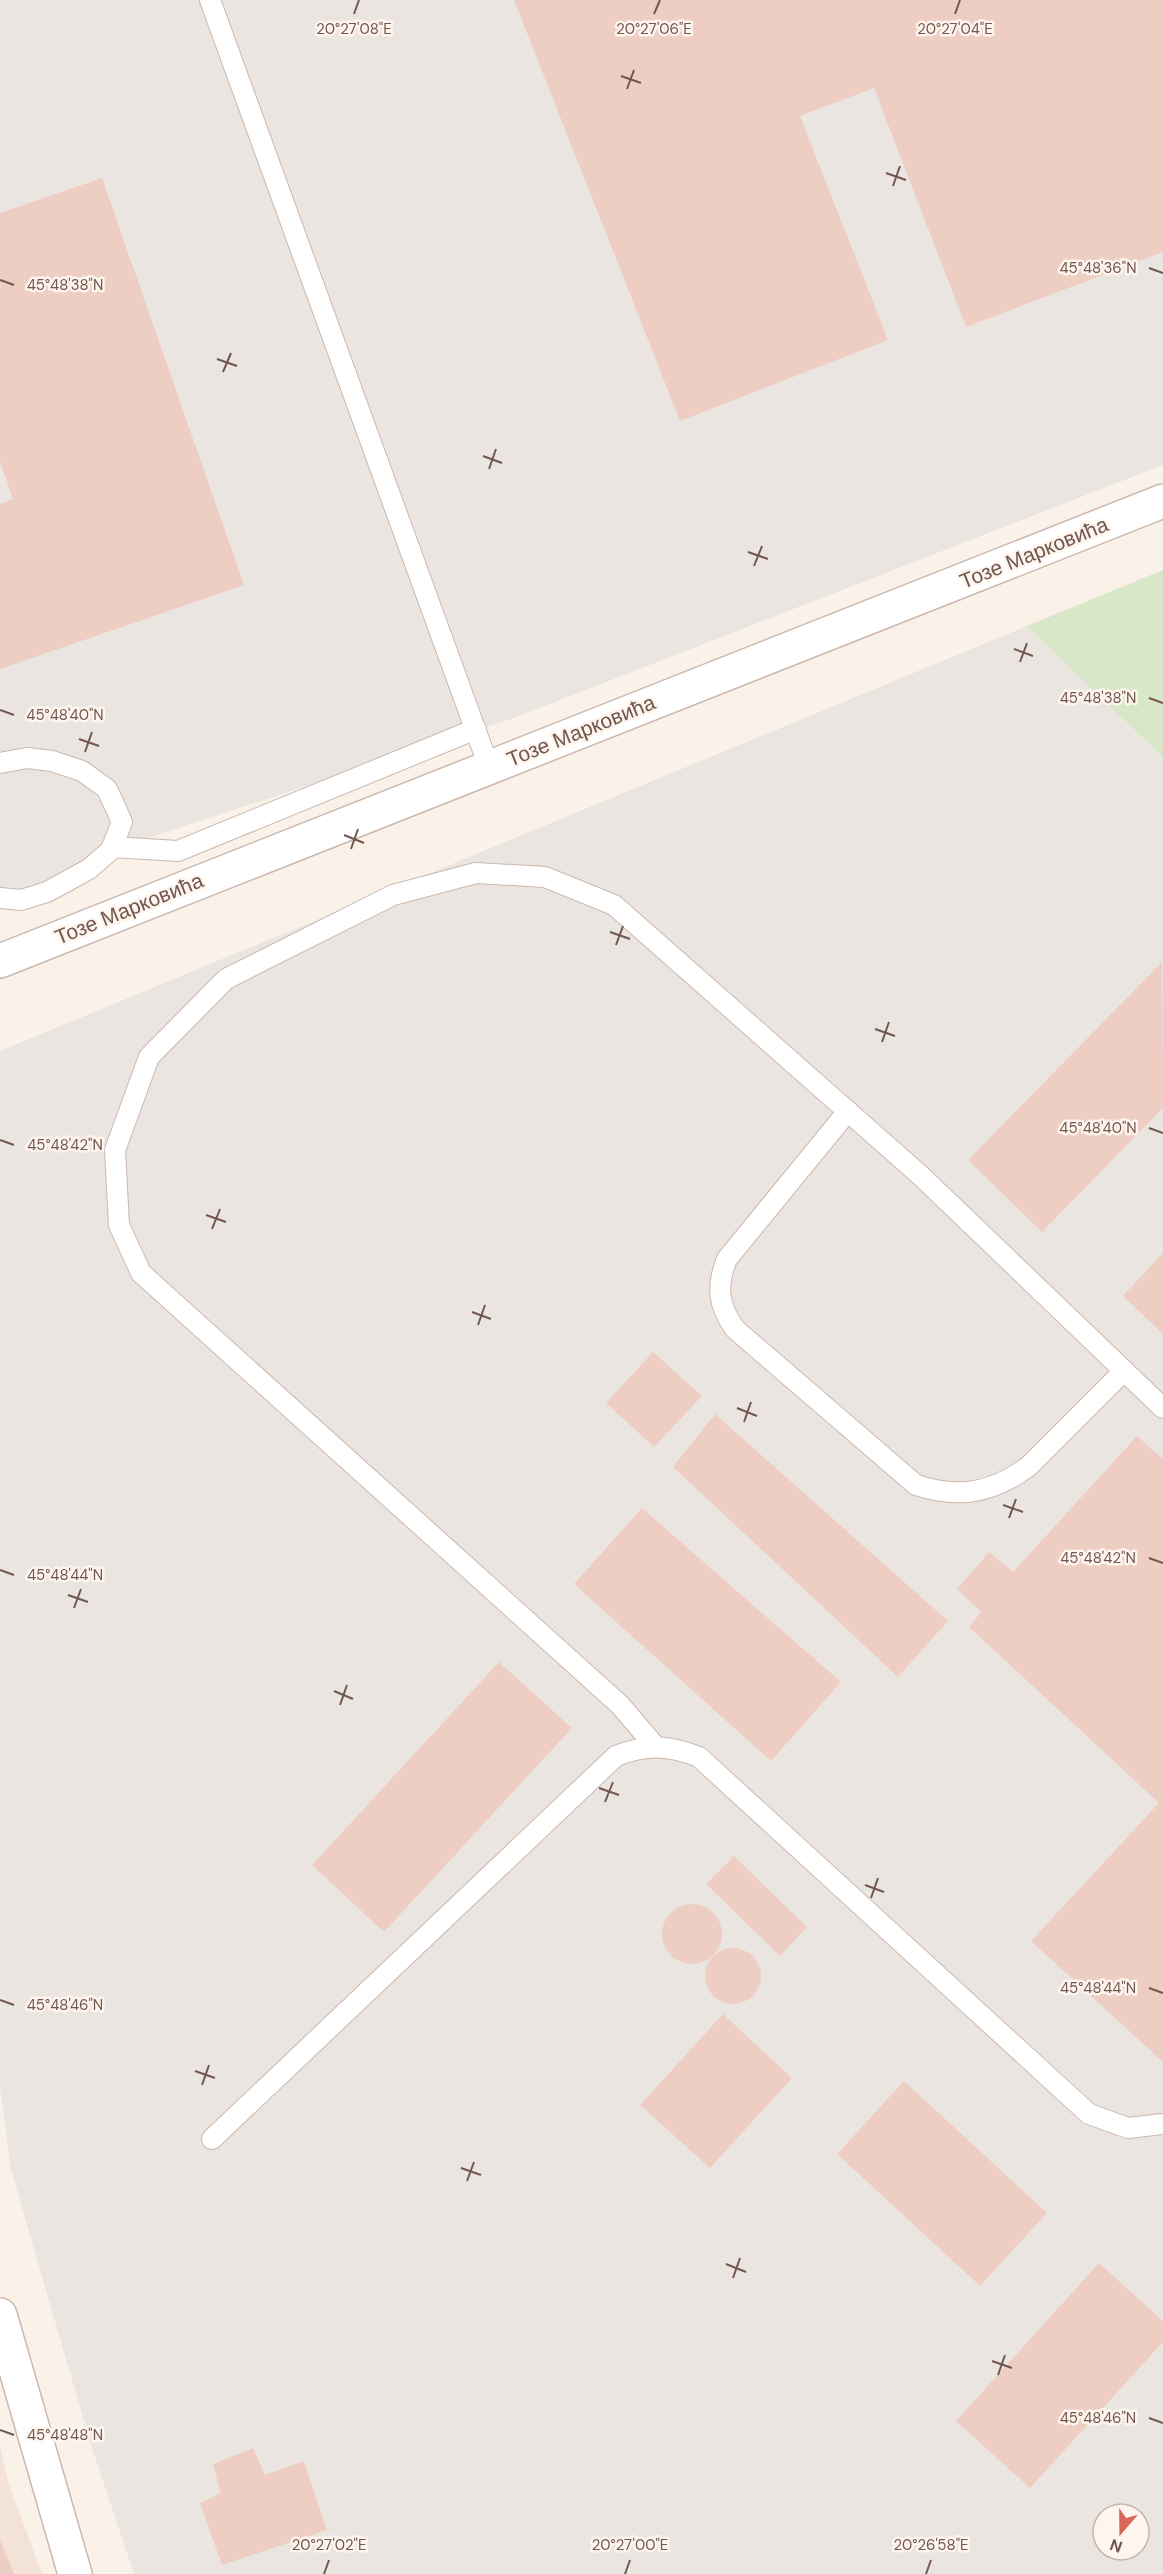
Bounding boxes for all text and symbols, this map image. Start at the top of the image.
text: 20°27'08"E [316,19,392,39]
text: 20°27'06"E [616,19,692,39]
text: 20°27'04"E [917,19,993,39]
text: 45°48'36"N [1059,258,1137,278]
text: 45°48'38"N [27,275,103,295]
street label: Тозе Марковића [956,510,1113,596]
street label: Тозе Марковића [503,688,660,774]
text: 45°48'38"N [1060,688,1136,708]
text: 45°48'40"N [26,705,104,725]
street label: Тозе Марковића [51,866,208,952]
text: 45°48'40"N [1059,1118,1137,1138]
text: 45°48'42"N [27,1135,103,1155]
text: 45°48'42"N [1060,1548,1136,1568]
text: 45°48'44"N [27,1565,103,1585]
text: 45°48'44"N [1060,1978,1136,1998]
text: 45°48'46"N [27,1995,103,2015]
text: 45°48'46"N [1060,2408,1136,2428]
text: 45°48'48"N [27,2425,103,2445]
north arrow [1091,2502,1151,2562]
text: N [1107,2534,1125,2557]
text: 20°27'02"E [292,2535,366,2555]
text: 20°27'00"E [592,2535,668,2555]
text: 20°26'58"E [893,2535,969,2555]

